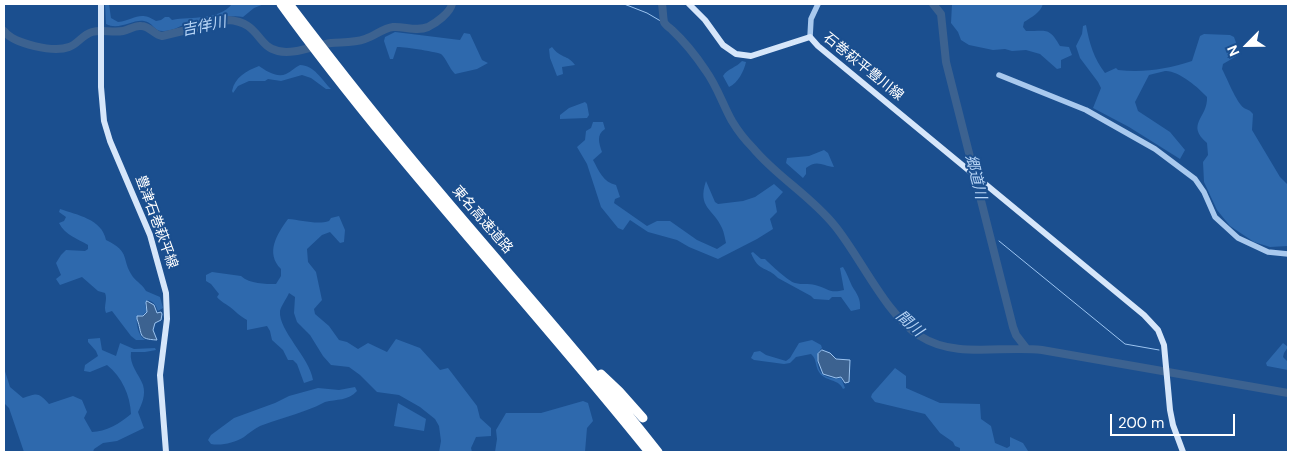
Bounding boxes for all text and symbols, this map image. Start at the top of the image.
water label: 吉佯川 [180,14,228,40]
north arrow [1222,20,1272,70]
street label: 石巻萩平豊川線 [820,30,906,104]
text: N [1223,43,1243,59]
water label: 郷道川 [961,153,989,201]
street label: 豊津石巻萩平線 [131,173,181,271]
street label: 東名高速道路 [448,183,516,257]
water label: 間川 [892,307,926,341]
scale bar [1112,404,1237,436]
text: 200 m [1118,413,1164,433]

